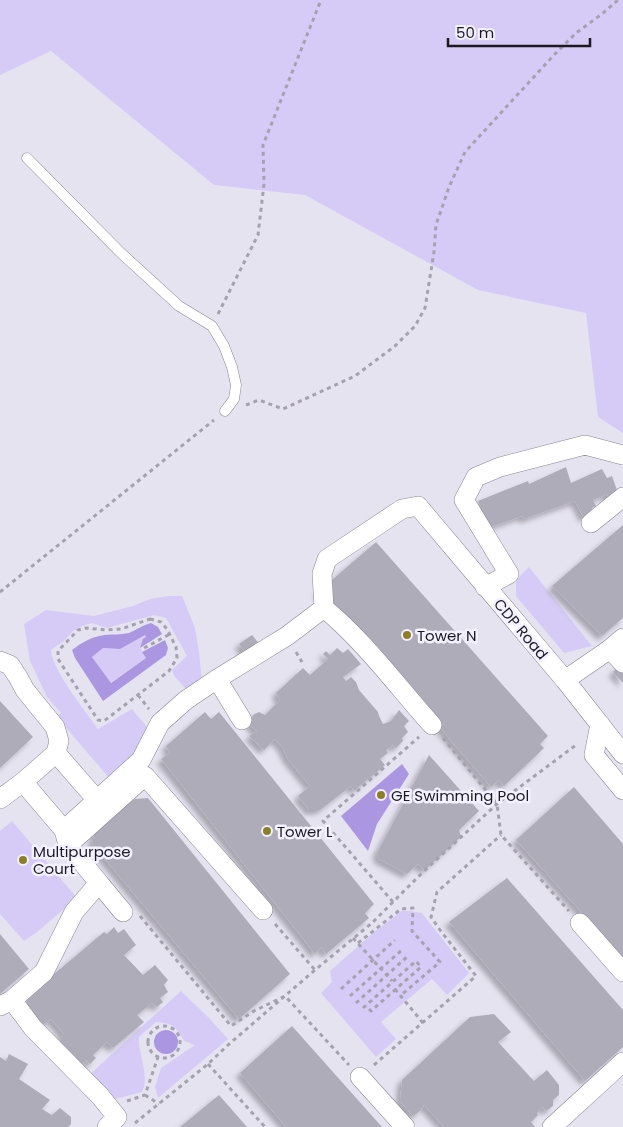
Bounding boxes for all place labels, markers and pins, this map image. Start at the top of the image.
place label: Tower N [417,625,476,646]
marker: Tower N [401,629,413,641]
place label: GE Swimming Pool [391,785,529,806]
marker: GE Swimming Pool [375,789,387,801]
place label: Tower L [277,821,333,842]
marker: Tower L [261,825,273,837]
place label: Multipurpose Court [33,841,131,879]
marker: Multipurpose Court [17,854,29,866]

